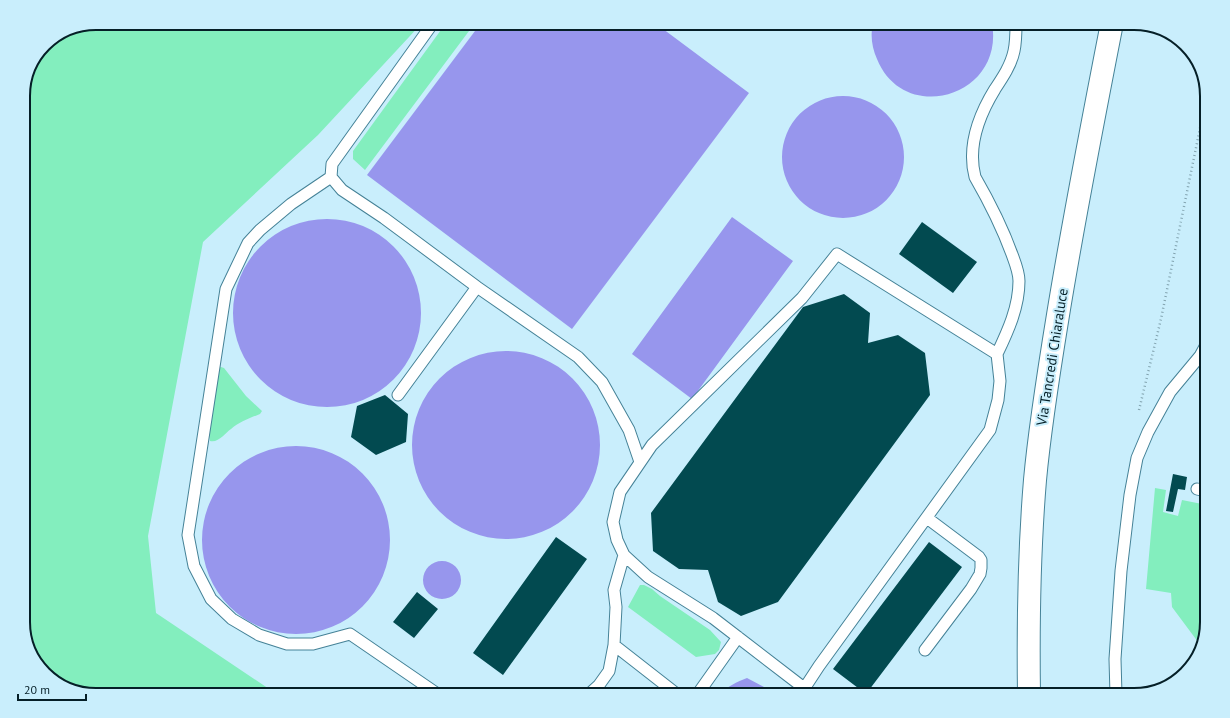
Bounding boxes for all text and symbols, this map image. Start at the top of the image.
street label: Via Tancredi Chiaraluce [1032,287,1072,428]
scale bar [18,676,86,702]
text: 20 m [24,682,50,697]

